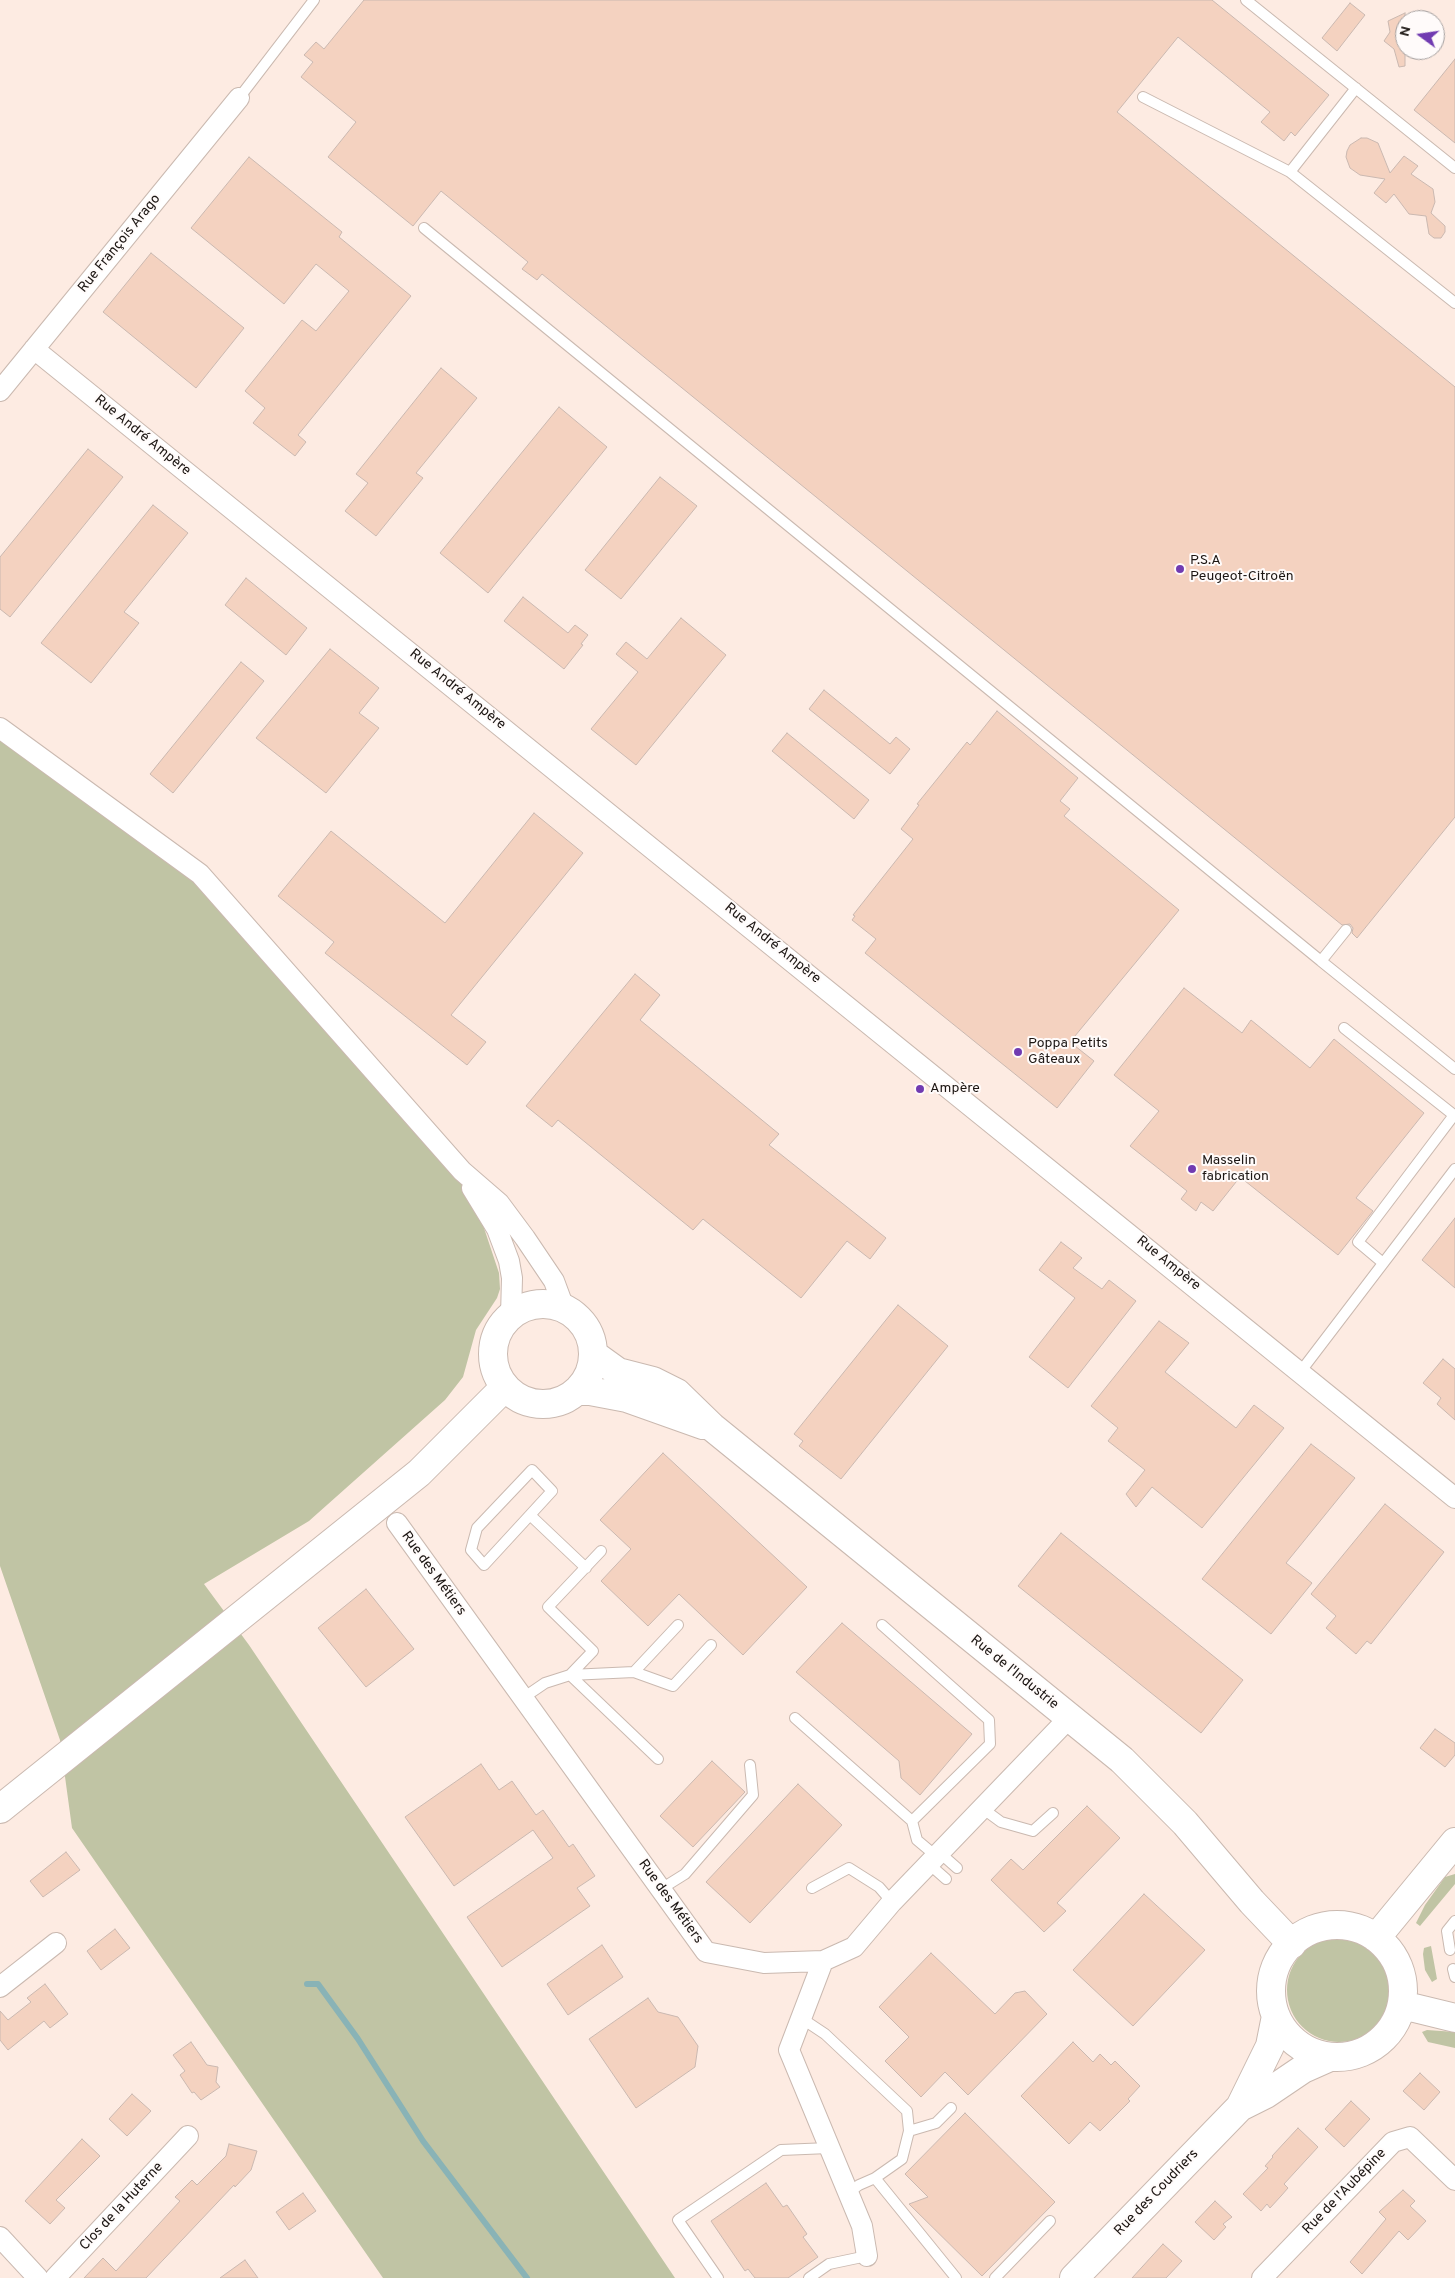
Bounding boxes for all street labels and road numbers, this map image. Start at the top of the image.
street label: Rue François Arago [75,191,165,297]
street label: Rue André Ampère [90,392,194,480]
street label: Rue André Ampère [405,646,509,734]
street label: Rue André Ampère [720,900,824,988]
street label: Rue Ampère [1133,1233,1203,1295]
street label: Rue des Métiers [397,1529,469,1619]
street label: Rue de l'Industrie [967,1632,1061,1714]
street label: Rue des Métiers [634,1857,706,1947]
street label: Rue de l'Aubépine [1300,2145,1390,2239]
street label: Rue des Coudriers [1111,2146,1203,2240]
street label: Clos de la Huterne [77,2159,167,2255]

